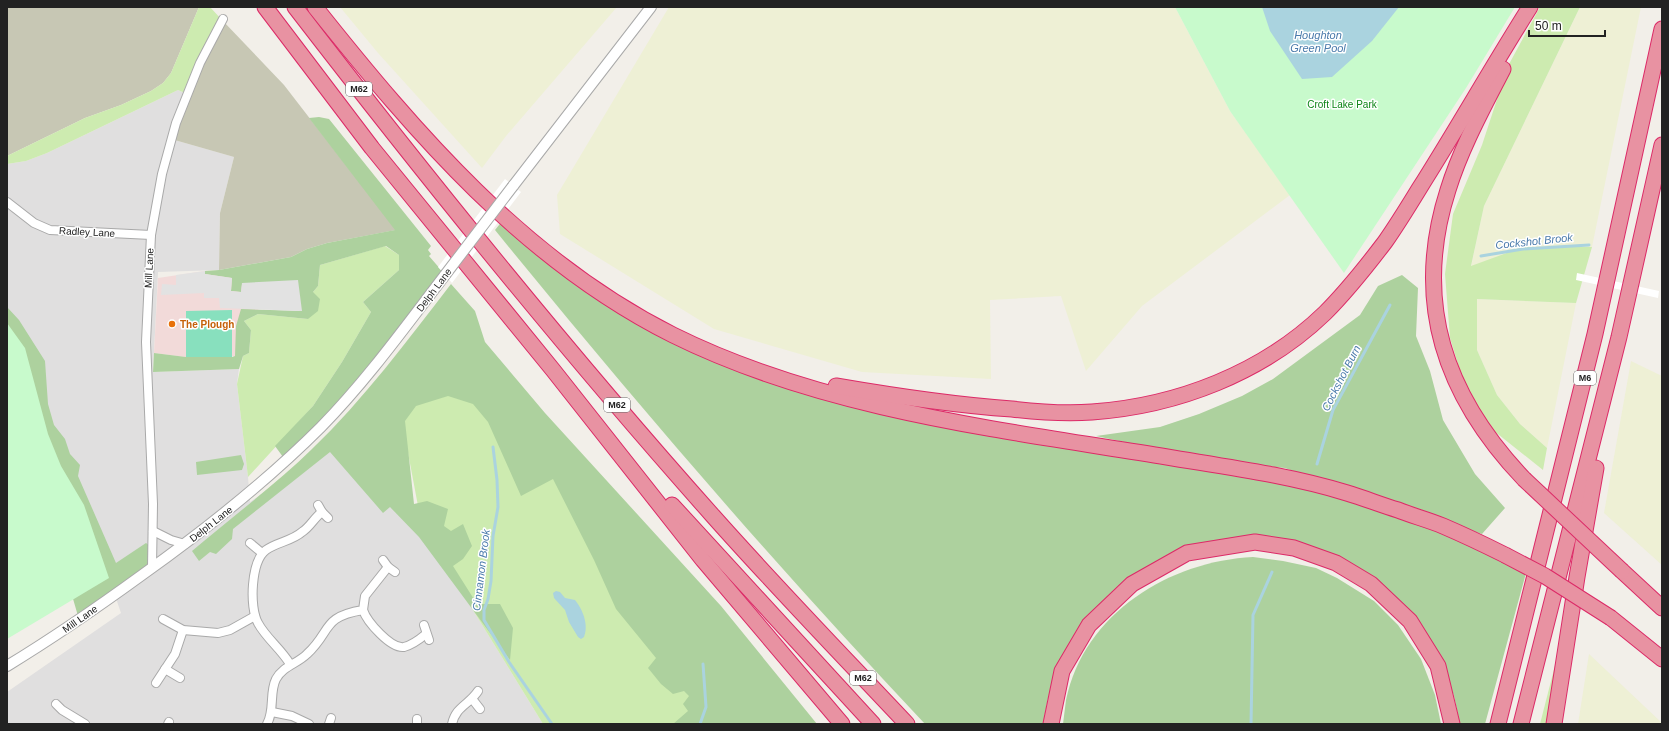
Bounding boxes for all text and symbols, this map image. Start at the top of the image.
scale bar [1529,12,1605,38]
text: 50 m [1535,19,1562,33]
water label: Houghton Green Pool [1290,29,1346,54]
road number: M62 [346,82,372,96]
park label: Croft Lake Park [1307,99,1378,110]
street label: Radley Lane [59,225,116,239]
water label: Cockshot Brook [1495,231,1574,251]
street label: Mill Lane [142,247,156,288]
street label: Delph Lane [414,266,454,314]
marker: The Plough [167,319,177,329]
place label: The Plough [180,319,234,330]
water label: Cockshot Burn [1319,343,1363,413]
road number: M6 [1574,371,1596,385]
road number: M62 [604,398,630,412]
street label: Delph Lane [187,504,235,544]
water label: Cinnamon Brook [470,528,492,611]
street label: Mill Lane [60,603,100,635]
road number: M62 [850,671,876,685]

